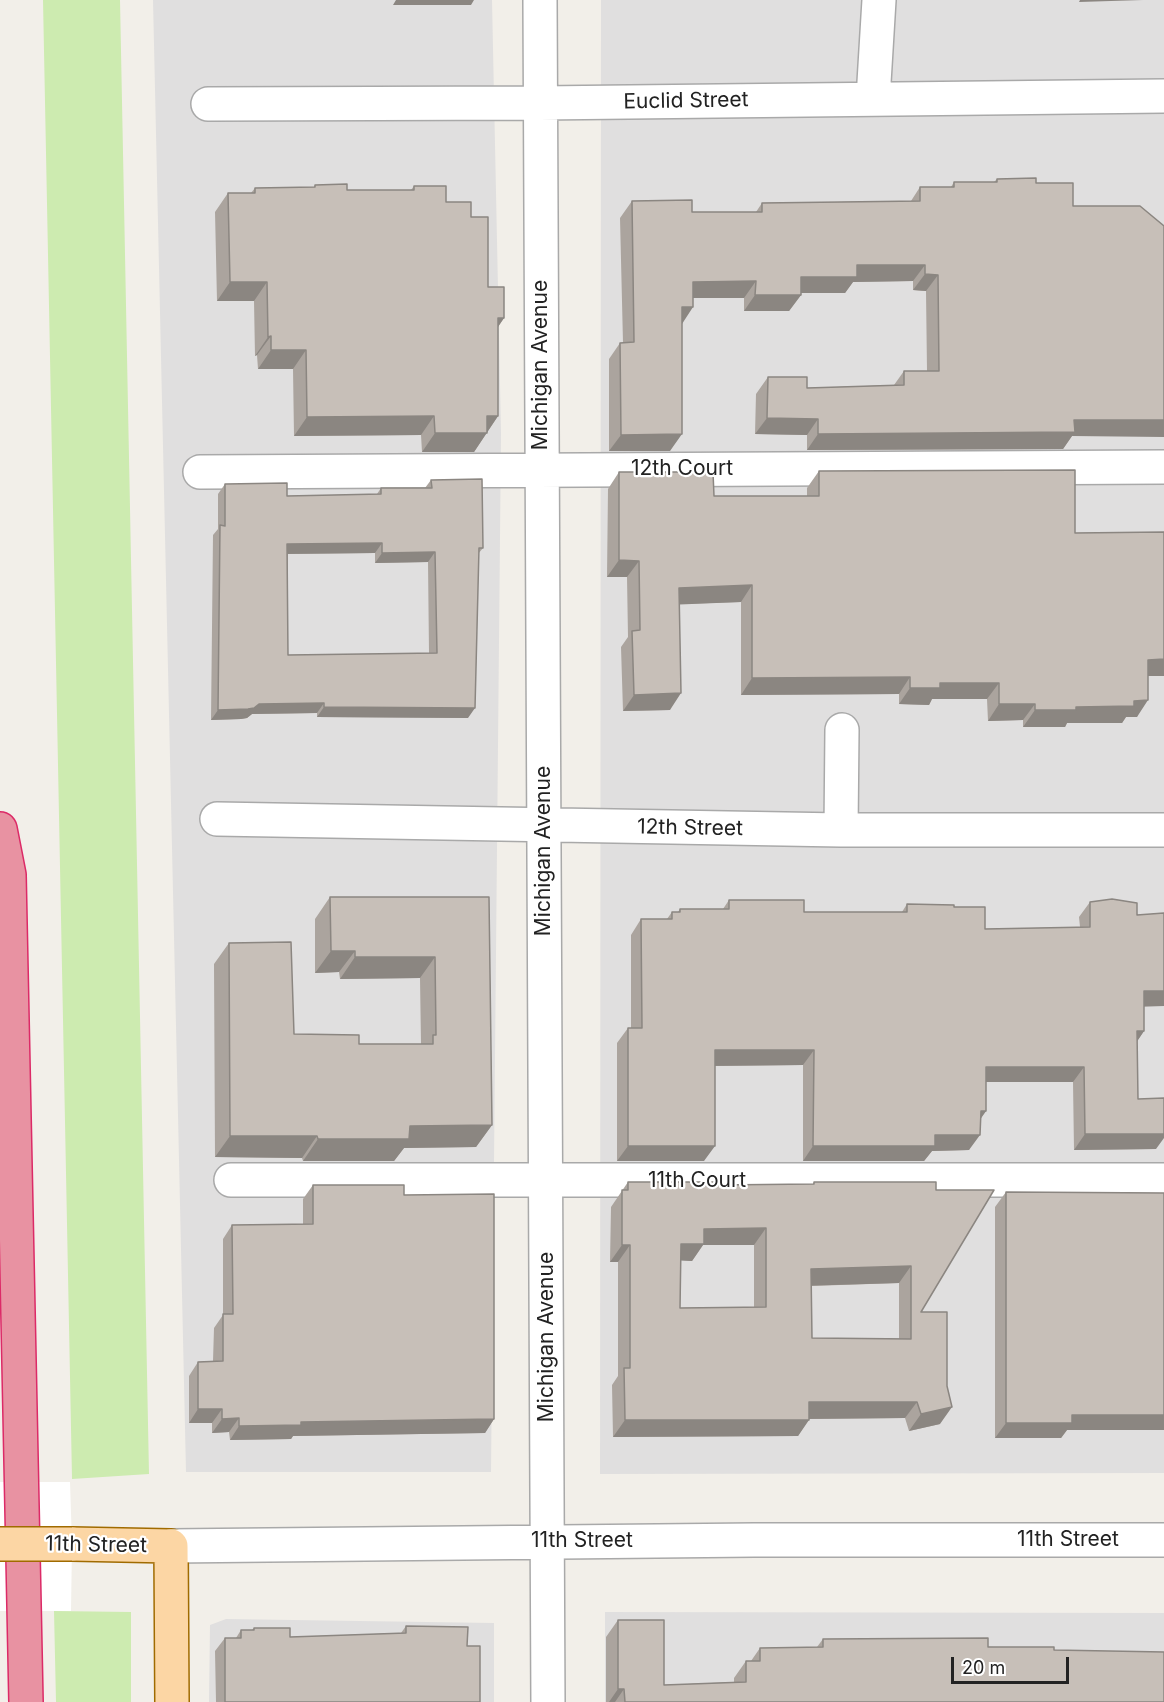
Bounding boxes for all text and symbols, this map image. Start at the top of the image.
street label: Euclid Street [623,87,749,115]
street label: Michigan Avenue [528,280,554,450]
street label: 12th Court [631,456,733,482]
street label: Michigan Avenue [531,766,557,936]
street label: 12th Street [637,814,743,842]
street label: 11th Court [648,1168,746,1194]
street label: Michigan Avenue [534,1252,560,1422]
street label: 11th Street [1017,1527,1119,1553]
street label: 11th Street [531,1528,633,1554]
street label: 11th Street [45,1532,147,1558]
scale bar [954,1645,1072,1683]
text: 20 m [962,1657,1005,1678]

